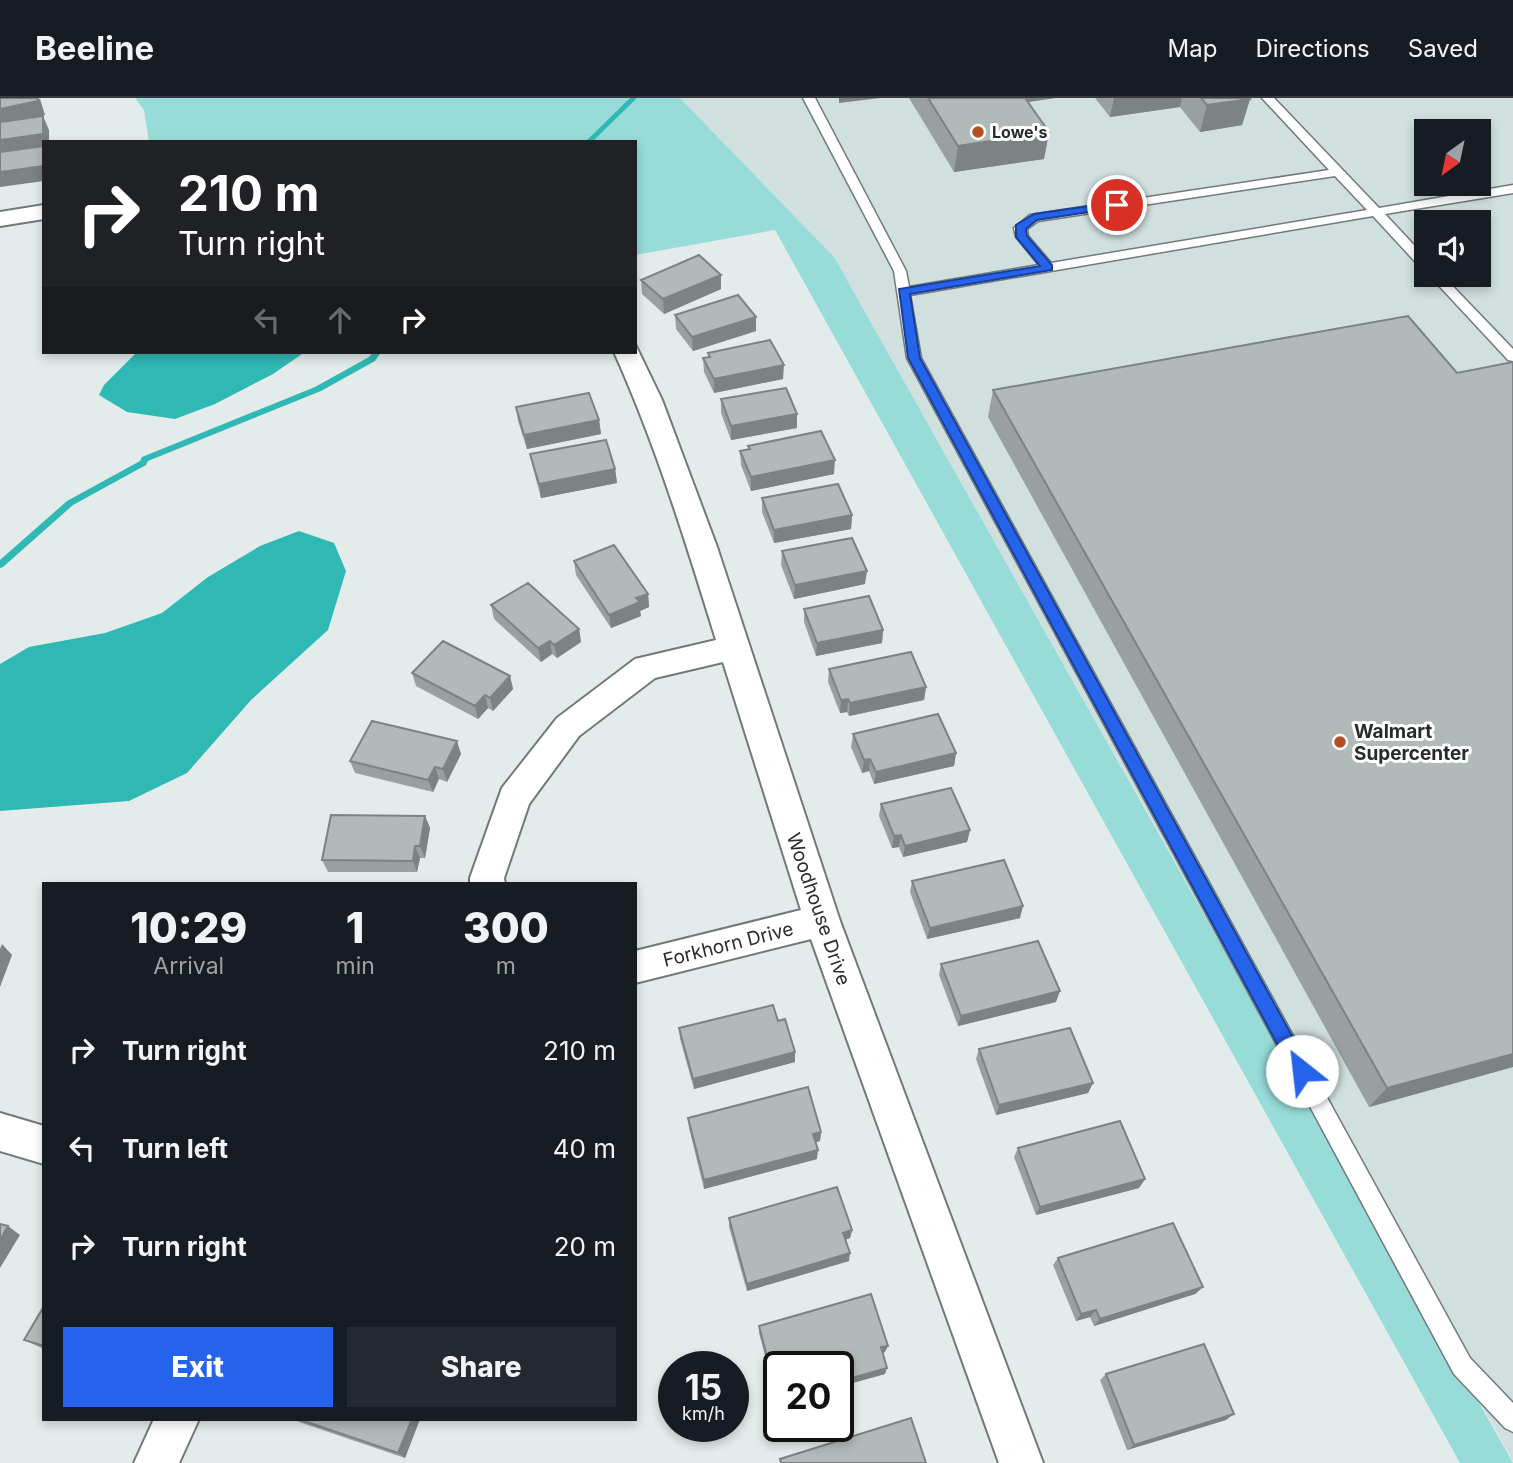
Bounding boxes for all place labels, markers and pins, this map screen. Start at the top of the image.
place label: Lowe's [992,122,1048,142]
marker: Lowe's [970,124,986,140]
pin [1087,175,1147,235]
place label: Walmart Supercenter [1354,720,1469,765]
marker: Walmart Supercenter [1332,734,1348,750]

